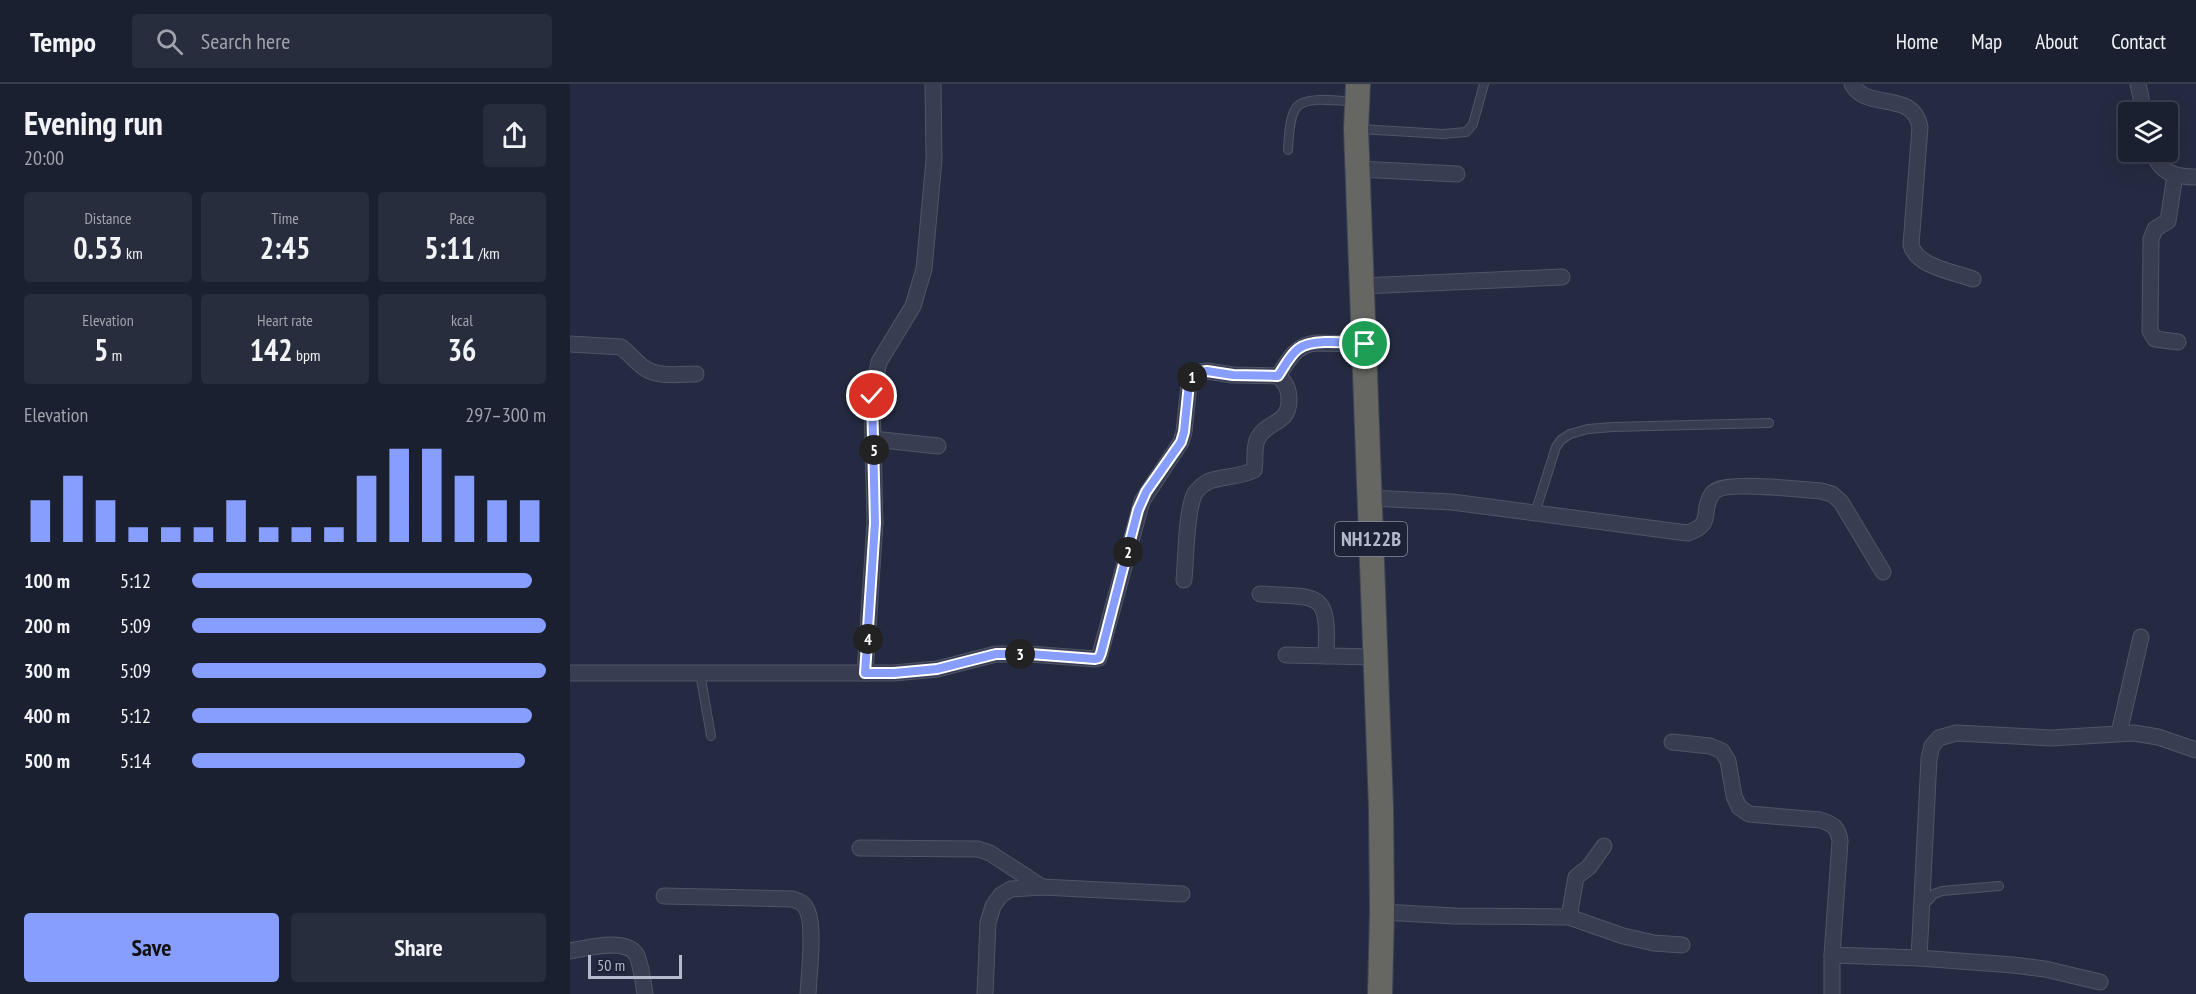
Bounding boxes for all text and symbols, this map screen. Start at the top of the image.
search box [132,14,552,68]
text: Tempo [30,23,96,60]
icon: search [153,25,186,58]
text: Search here [201,27,290,55]
text: Home [1896,28,1938,55]
text: Map [1971,28,2002,55]
text: About [2035,28,2078,55]
text: Contact [2111,28,2166,55]
text: Evening run [24,101,163,144]
map controls [2118,102,2178,162]
button: layers [2118,102,2178,162]
button: share [483,104,546,167]
text: 20:00 [24,145,64,171]
text: Distance [84,208,132,228]
text: Time [271,208,299,228]
text: Pace [449,208,475,228]
text: 0.53 [73,228,123,267]
text: 2:45 [260,228,310,267]
text: 5:11 [424,228,475,267]
text: km [123,243,143,263]
text: /km [475,243,500,263]
text: Elevation [82,310,134,330]
text: Heart rate [257,310,313,330]
text: kcal [451,310,473,330]
pin [1339,318,1390,369]
icon: arrive [1348,327,1381,360]
text: 5 [94,330,108,369]
text: 142 [250,330,293,369]
text: 36 [448,330,476,369]
text: m [108,345,122,365]
text: bpm [293,345,320,365]
pin: 1 [1177,362,1207,392]
text: 1 [1188,367,1196,387]
pin [846,370,897,421]
icon: check [855,379,888,412]
text: Elevation [24,402,88,428]
text: 297–300 m [465,402,546,428]
pin: 5 [859,435,889,465]
text: 5 [870,440,878,460]
road number: NH122B [1335,522,1407,556]
pin: 2 [1113,537,1143,567]
text: 2 [1124,542,1132,562]
text: 100 m [24,568,70,594]
text: 5:12 [120,568,151,594]
text: 200 m [24,613,70,639]
text: 5:09 [120,613,151,639]
pin: 4 [853,624,883,654]
text: 4 [864,629,872,649]
pin: 3 [1005,639,1035,669]
text: 3 [1016,644,1024,664]
text: 300 m [24,658,70,684]
text: 5:09 [120,658,151,684]
text: 400 m [24,703,70,729]
text: 5:12 [120,703,151,729]
text: 500 m [24,748,70,774]
text: 5:14 [120,748,151,774]
button: Save [24,913,279,982]
button: Share [291,913,546,982]
scale bar [588,952,682,980]
text: 50 m [597,955,625,975]

